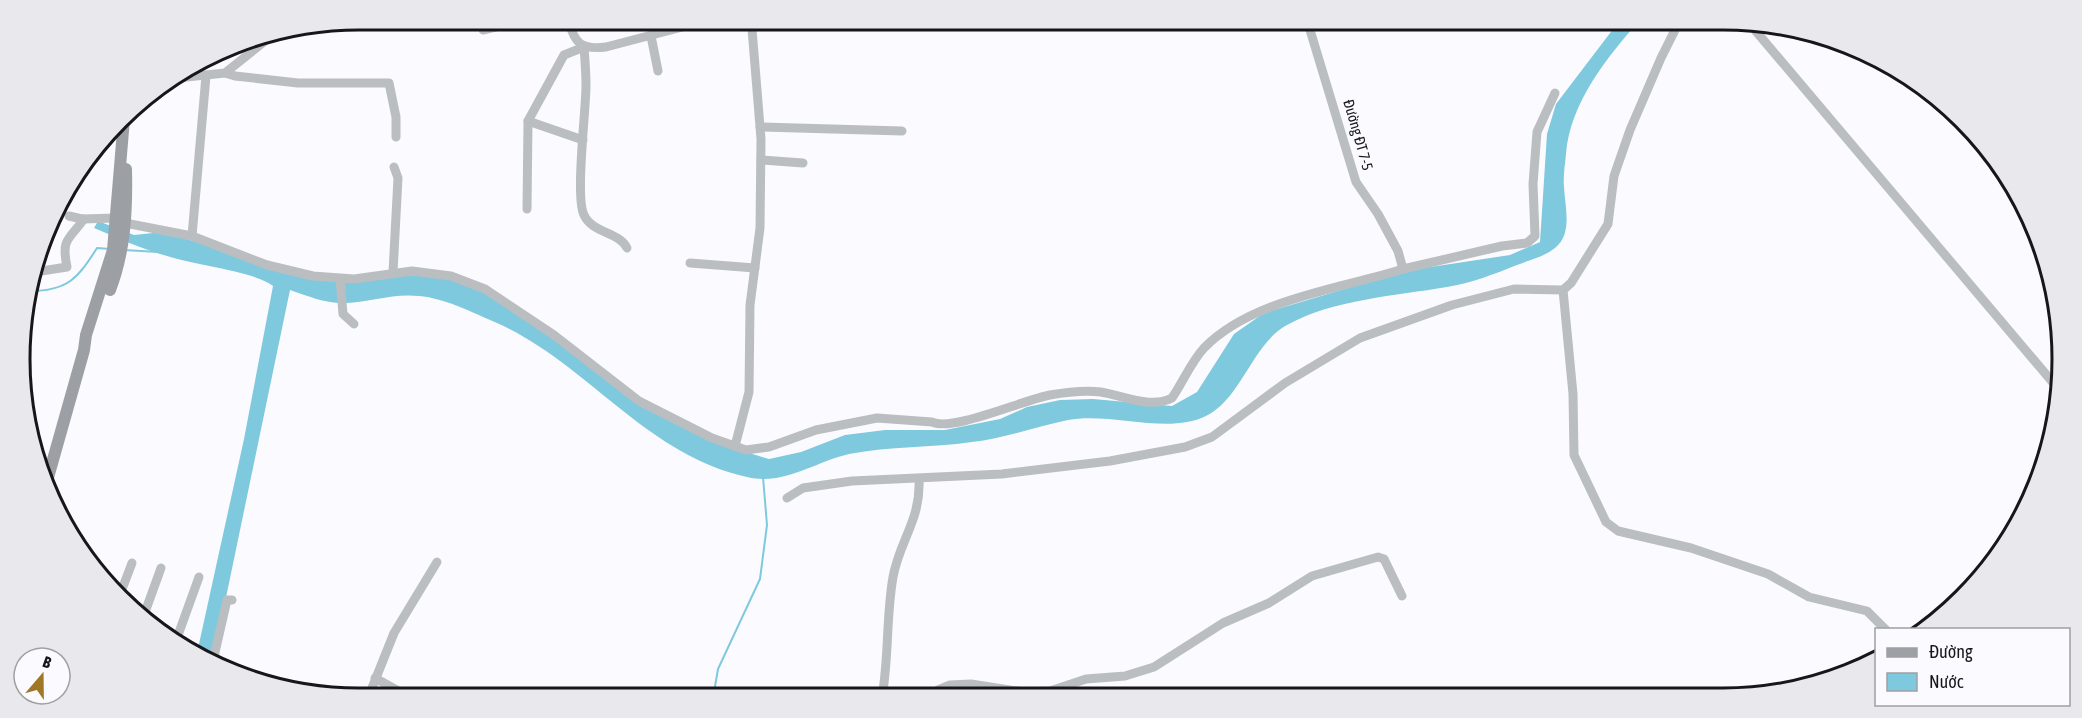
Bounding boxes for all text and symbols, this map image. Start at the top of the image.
street label: Đường ĐT 7-5 [1340,97,1377,172]
legend [1875,628,2070,706]
text: Đường [1929,641,1973,662]
north arrow [12,646,72,706]
text: B [40,652,54,672]
text: Nước [1929,671,1964,692]

